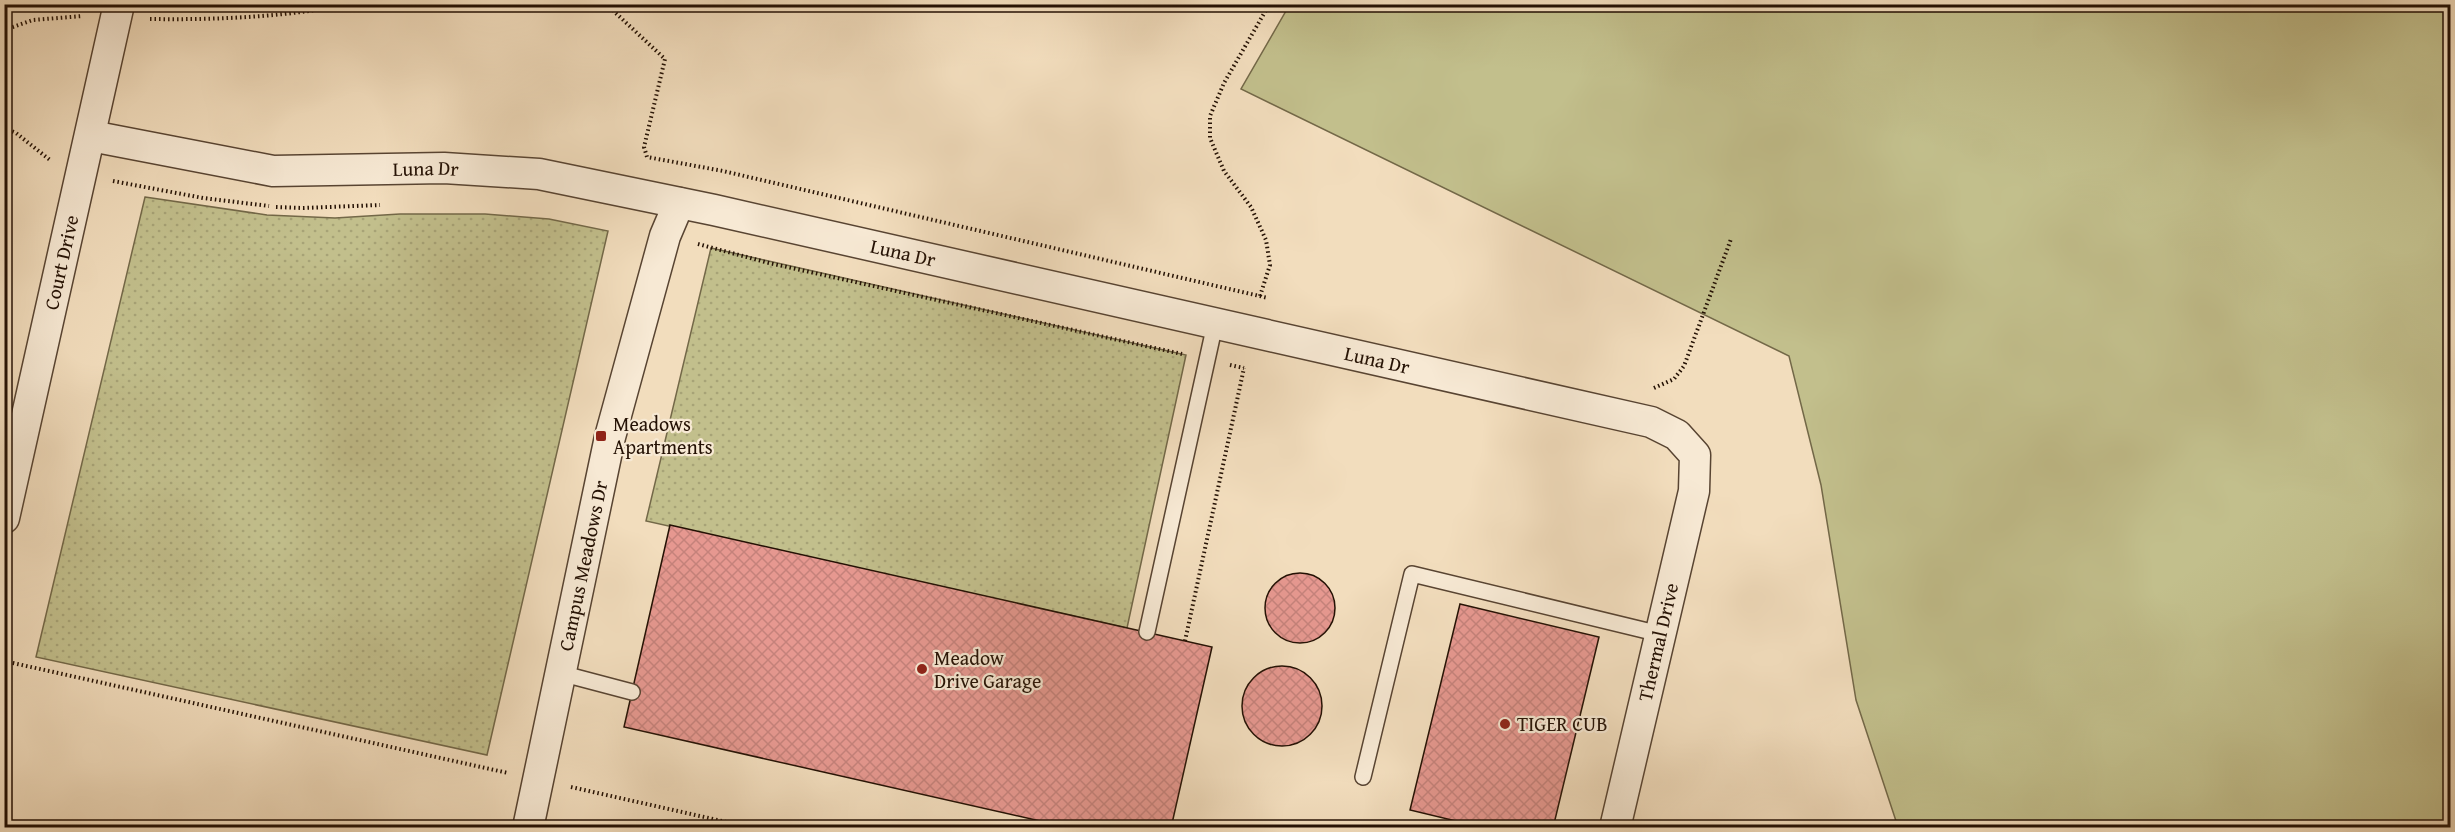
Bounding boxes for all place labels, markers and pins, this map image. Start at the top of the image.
place label: Meadows Apartments [613,409,713,461]
marker: Meadows Apartments [594,429,608,443]
place label: Meadow Drive Garage [934,643,1041,695]
marker: Meadow Drive Garage [915,662,929,676]
place label: TIGER CUB [1517,709,1608,738]
marker: TIGER CUB [1498,717,1512,731]

